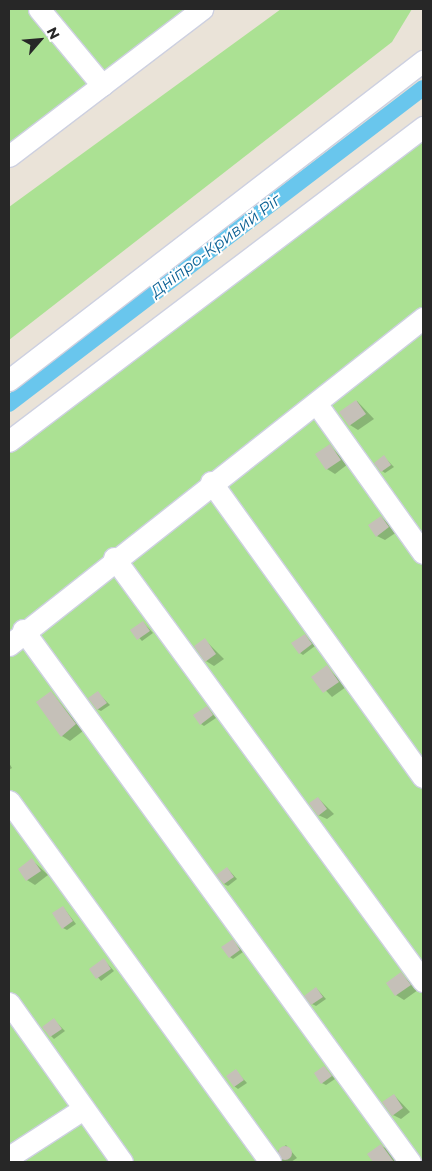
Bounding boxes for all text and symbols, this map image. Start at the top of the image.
north arrow [15,15,65,65]
text: N [43,24,64,42]
water label: Дніпро-Кривий Ріг [147,191,285,301]

